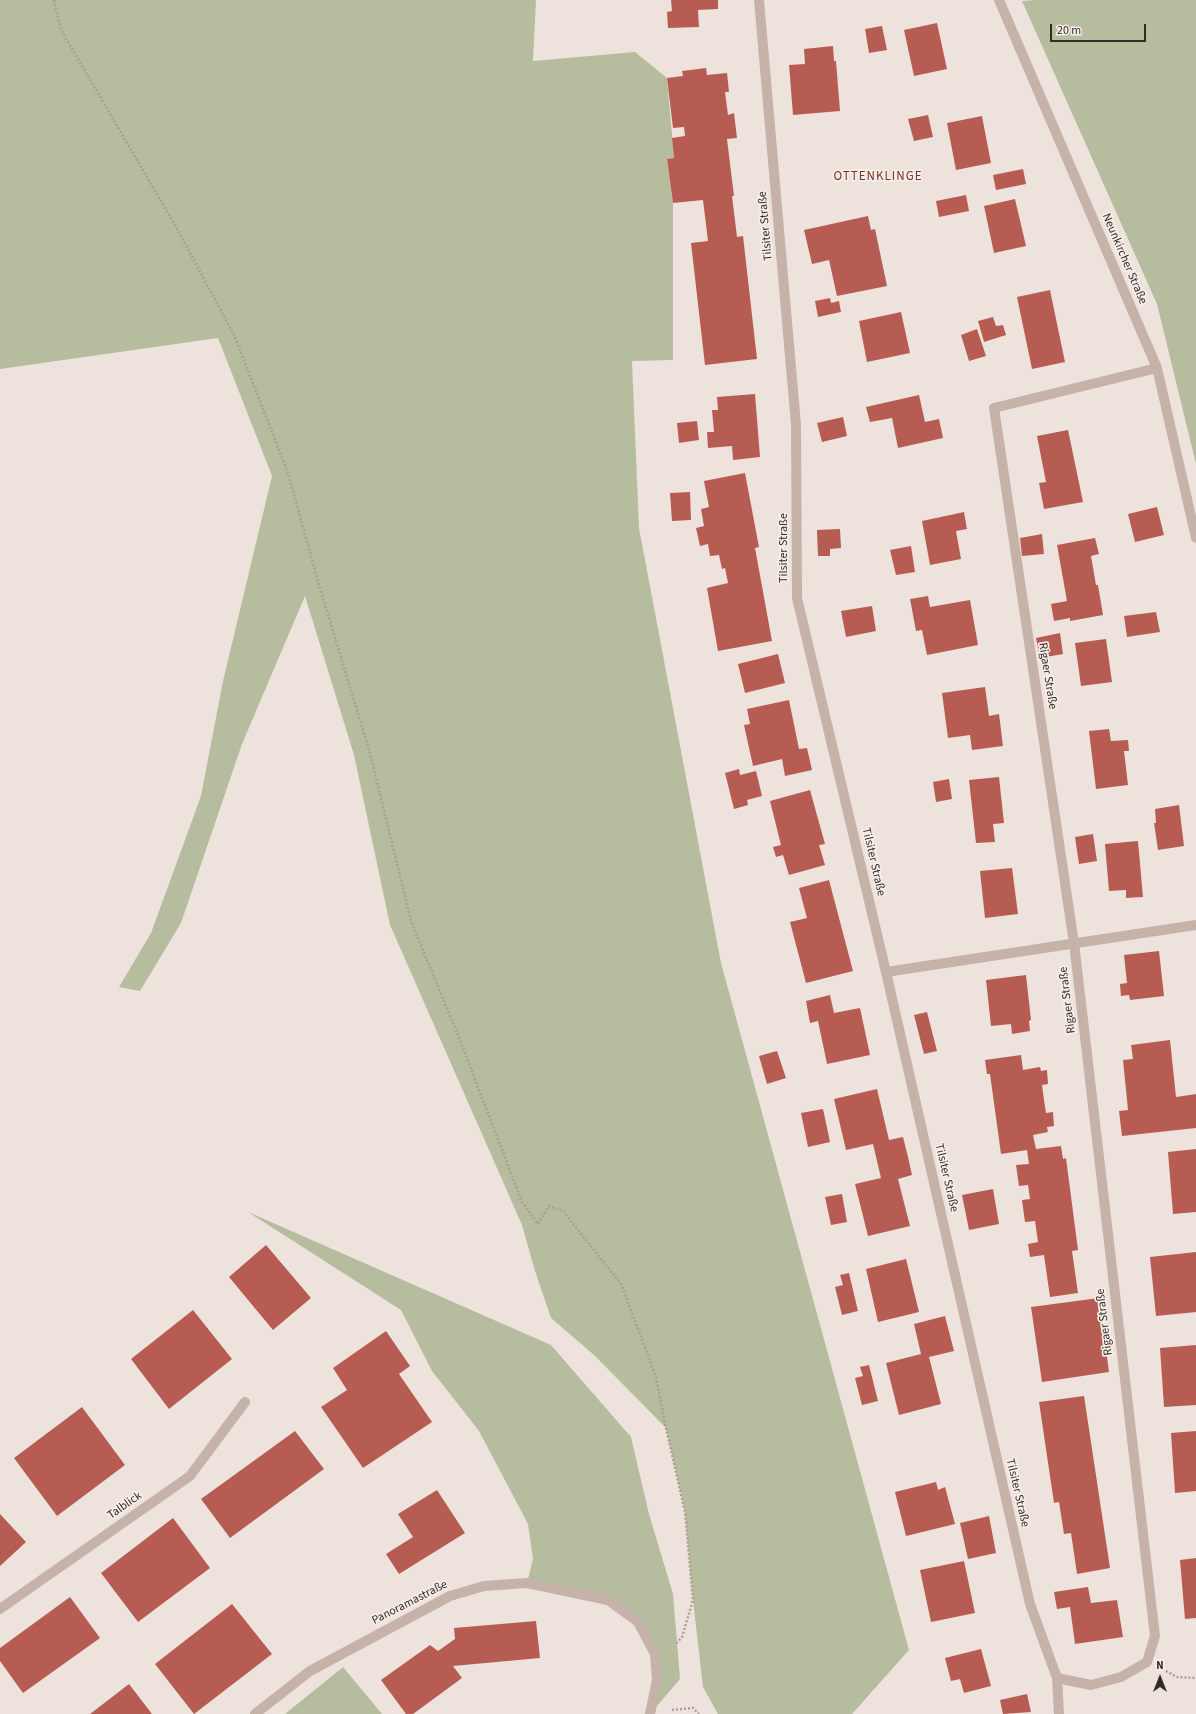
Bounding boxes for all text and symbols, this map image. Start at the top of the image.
scale bar [1052,16,1148,42]
text: 20 m [1057,22,1081,39]
district label: OTTENKLINGE [833,169,923,185]
street label: Tilsiter Straße [756,191,776,261]
street label: Neunkircher Straße [1098,211,1150,307]
street label: Tilsiter Straße [777,513,791,583]
street label: Rigaer Straße [1035,642,1059,710]
street label: Tilsiter Straße [858,826,888,898]
street label: Rigaer Straße [1057,966,1079,1034]
street label: Tilsiter Straße [931,1142,961,1214]
street label: Rigaer Straße [1094,1288,1116,1356]
street label: Tilsiter Straße [1002,1457,1032,1529]
street label: Talblick [105,1489,145,1523]
street label: Panoramastraße [370,1578,450,1628]
north arrow [1140,1658,1180,1698]
text: N [1156,1658,1164,1673]

